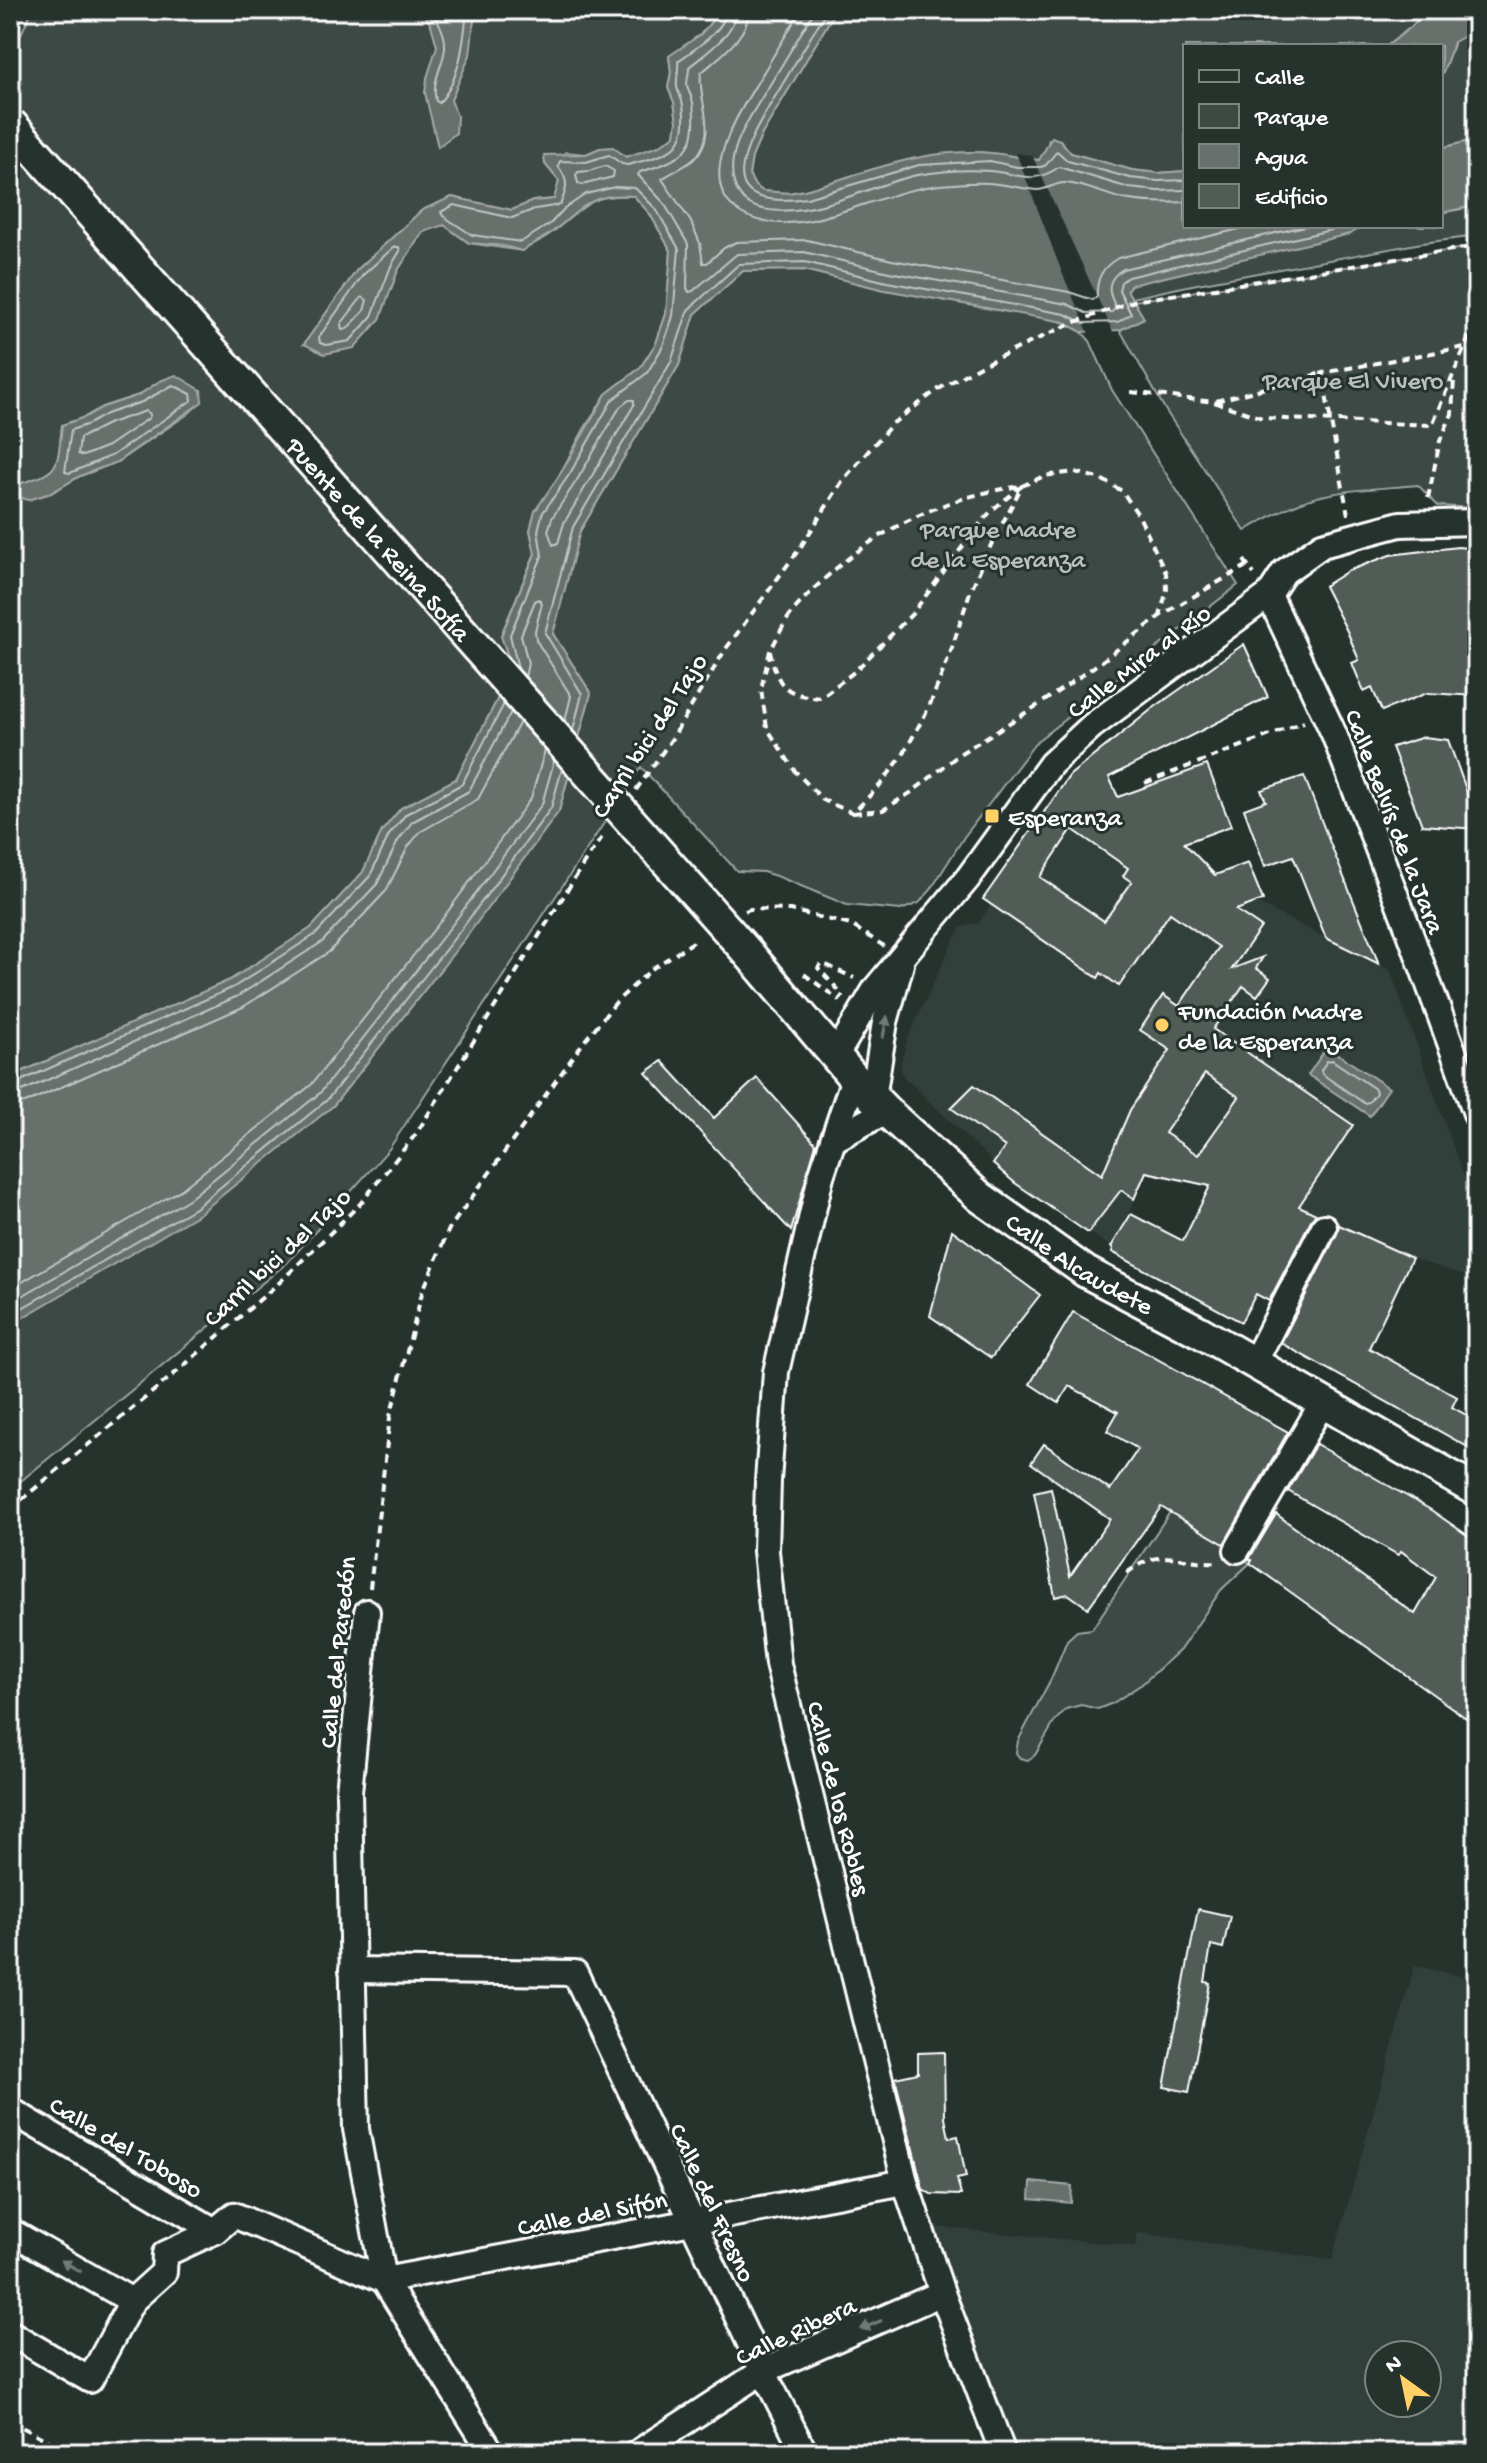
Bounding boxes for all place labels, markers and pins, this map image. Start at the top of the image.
place label: Esperanza [1008,805,1123,836]
marker: Esperanza [983,807,1001,825]
place label: Fundación Madre de la Esperanza [1177,999,1363,1060]
marker: Fundación Madre de la Esperanza [1153,1016,1171,1034]

